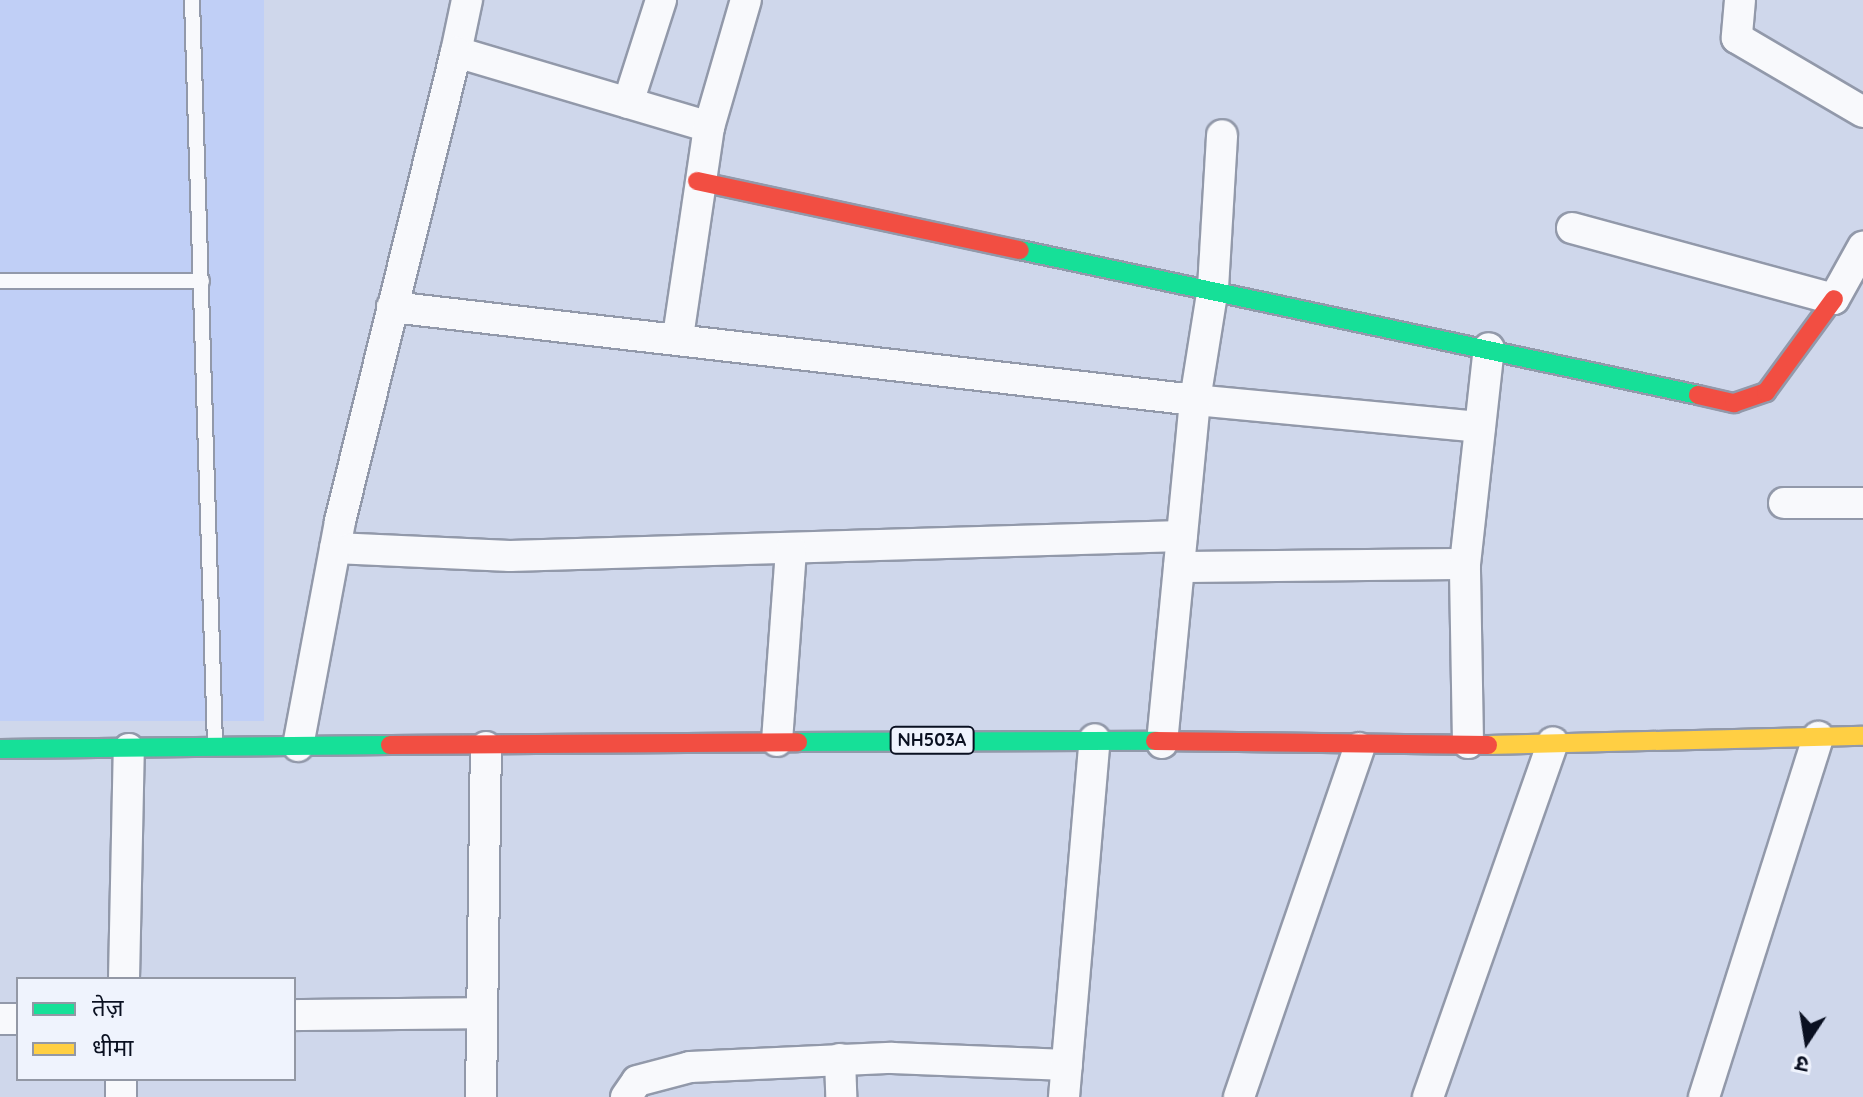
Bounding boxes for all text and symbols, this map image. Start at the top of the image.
road number: NH503A [888,726,976,754]
legend [16,977,296,1081]
text: तेज़ [92,992,124,1022]
north arrow [1767,1001,1847,1081]
text: धीमा [92,1032,134,1062]
text: उ [1793,1049,1811,1080]

